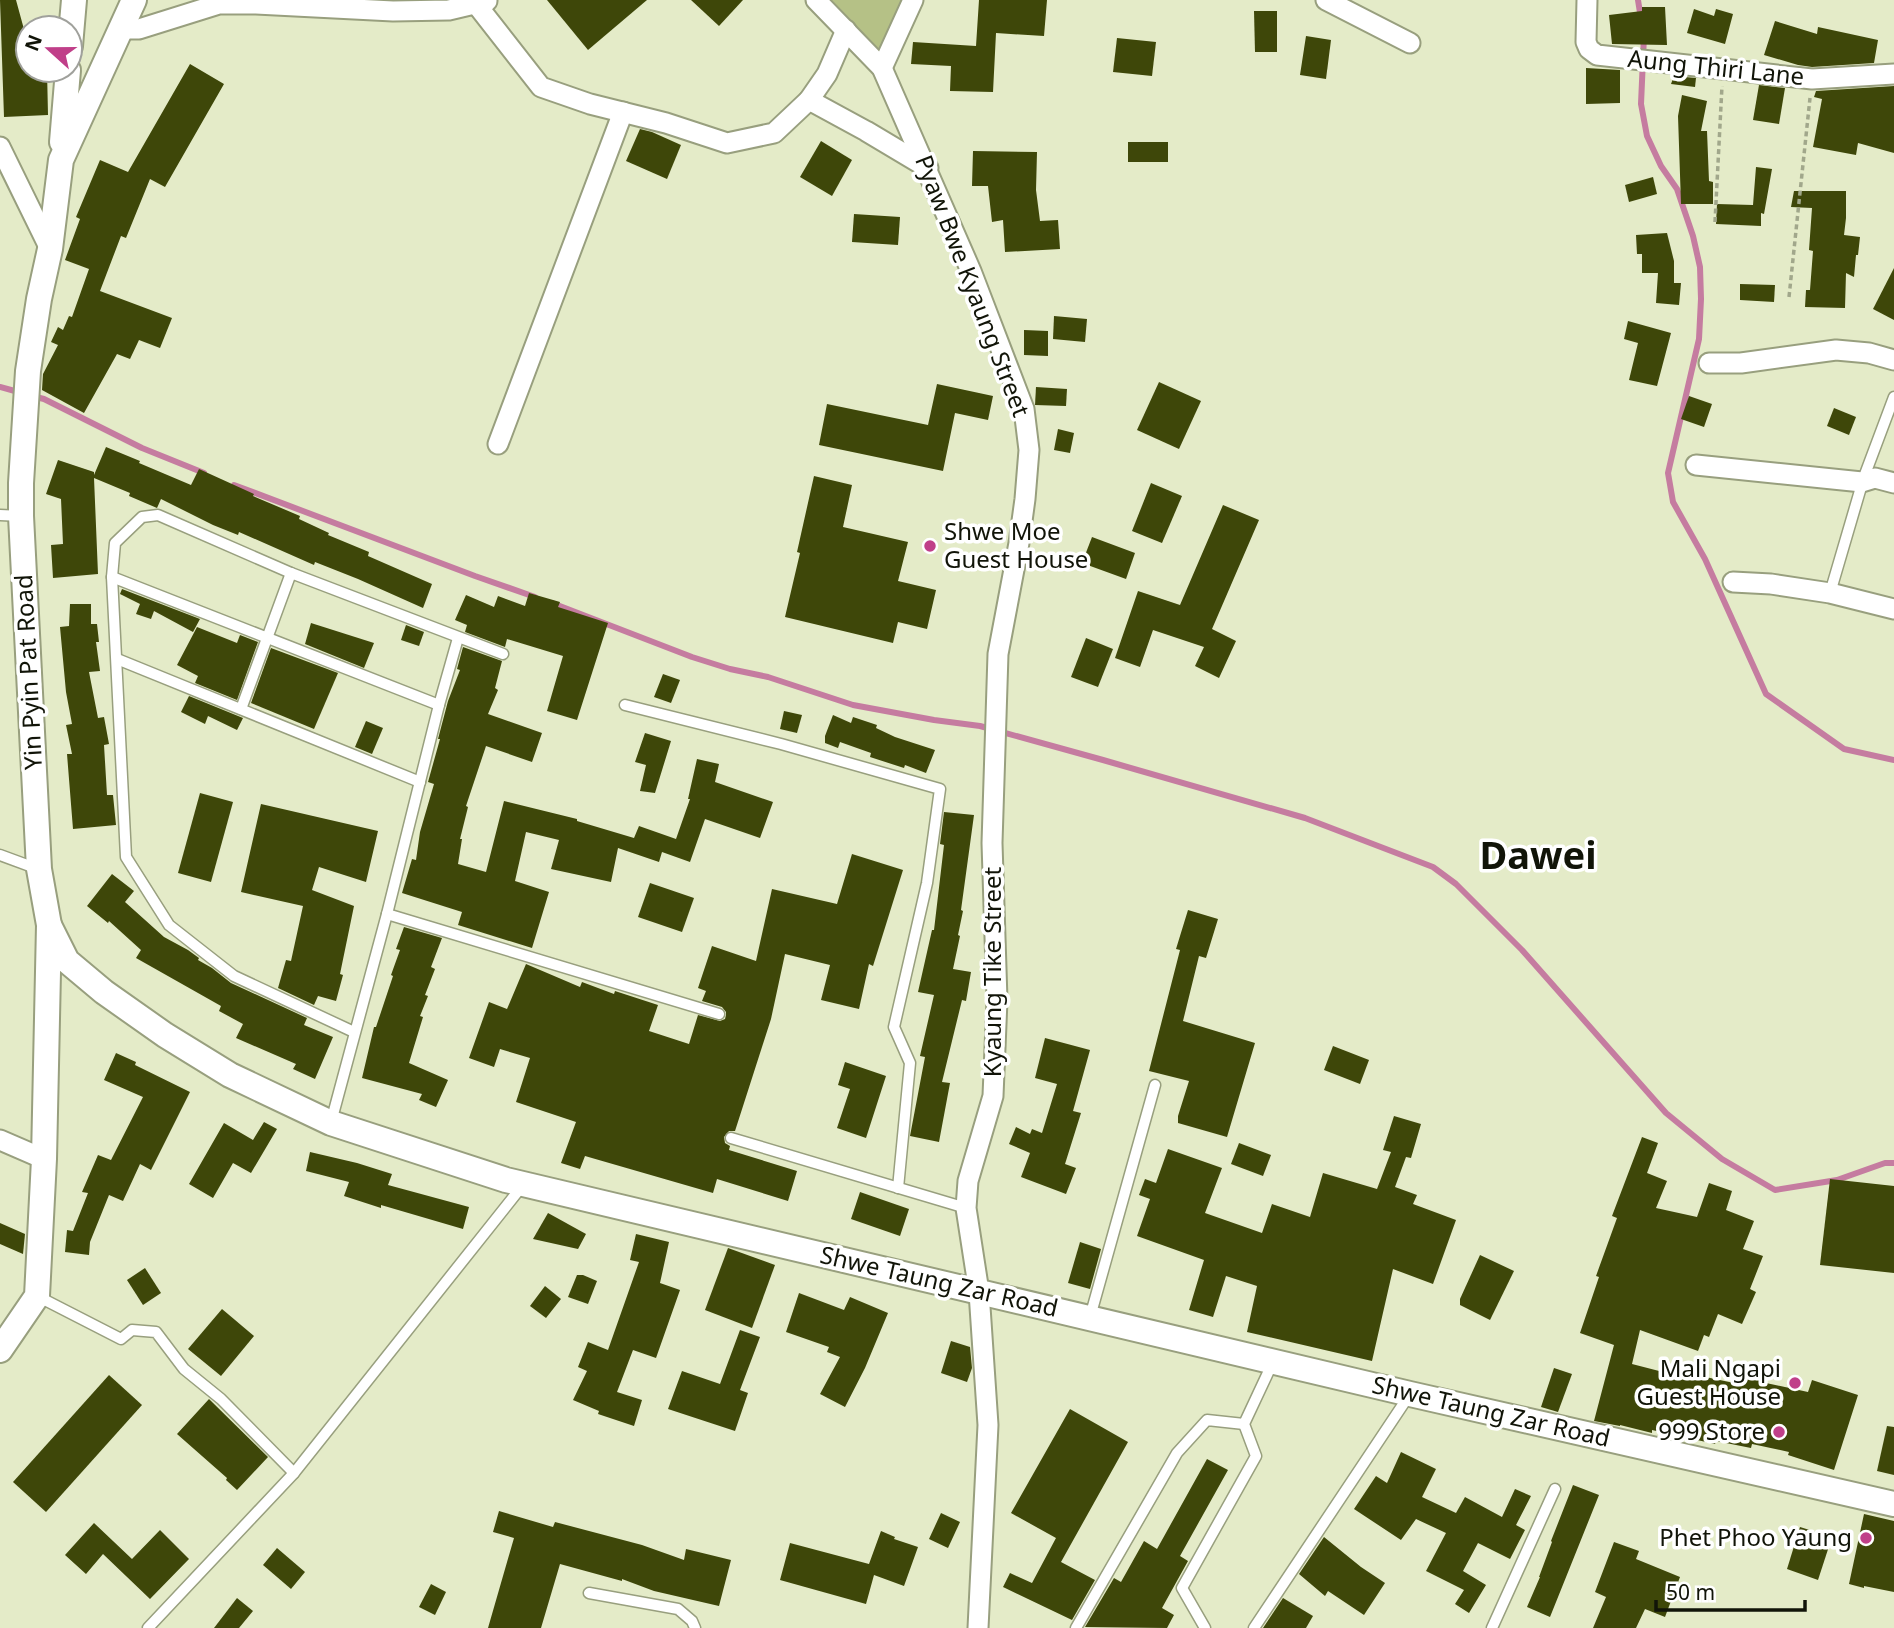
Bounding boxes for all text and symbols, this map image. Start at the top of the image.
north arrow [14,14,84,84]
text: N [18,31,48,55]
street label: Aung Thiri Lane [1626,41,1806,92]
street label: Pyaw Bwe Kyaung Street [908,150,1039,421]
place label: Shwe Moe Guest House [944,514,1088,575]
marker: Shwe Moe Guest House [922,538,938,554]
street label: Yin Pyin Pat Road [6,574,49,771]
district label: Dawei [1479,828,1597,880]
street label: Kyaung Tike Street [975,866,1008,1077]
street label: Shwe Taung Zar Road [817,1237,1062,1324]
place label: Mali Ngapi Guest House [1637,1351,1781,1412]
street label: Shwe Taung Zar Road [1369,1367,1614,1454]
marker: Mali Ngapi Guest House [1787,1375,1803,1391]
place label: 999 Store [1658,1414,1765,1447]
marker: 999 Store [1771,1424,1787,1440]
place label: Phet Phoo Yaung [1659,1520,1852,1553]
marker: Phet Phoo Yaung [1858,1530,1874,1546]
scale bar [1656,1568,1805,1612]
text: 50 m [1666,1578,1715,1606]

